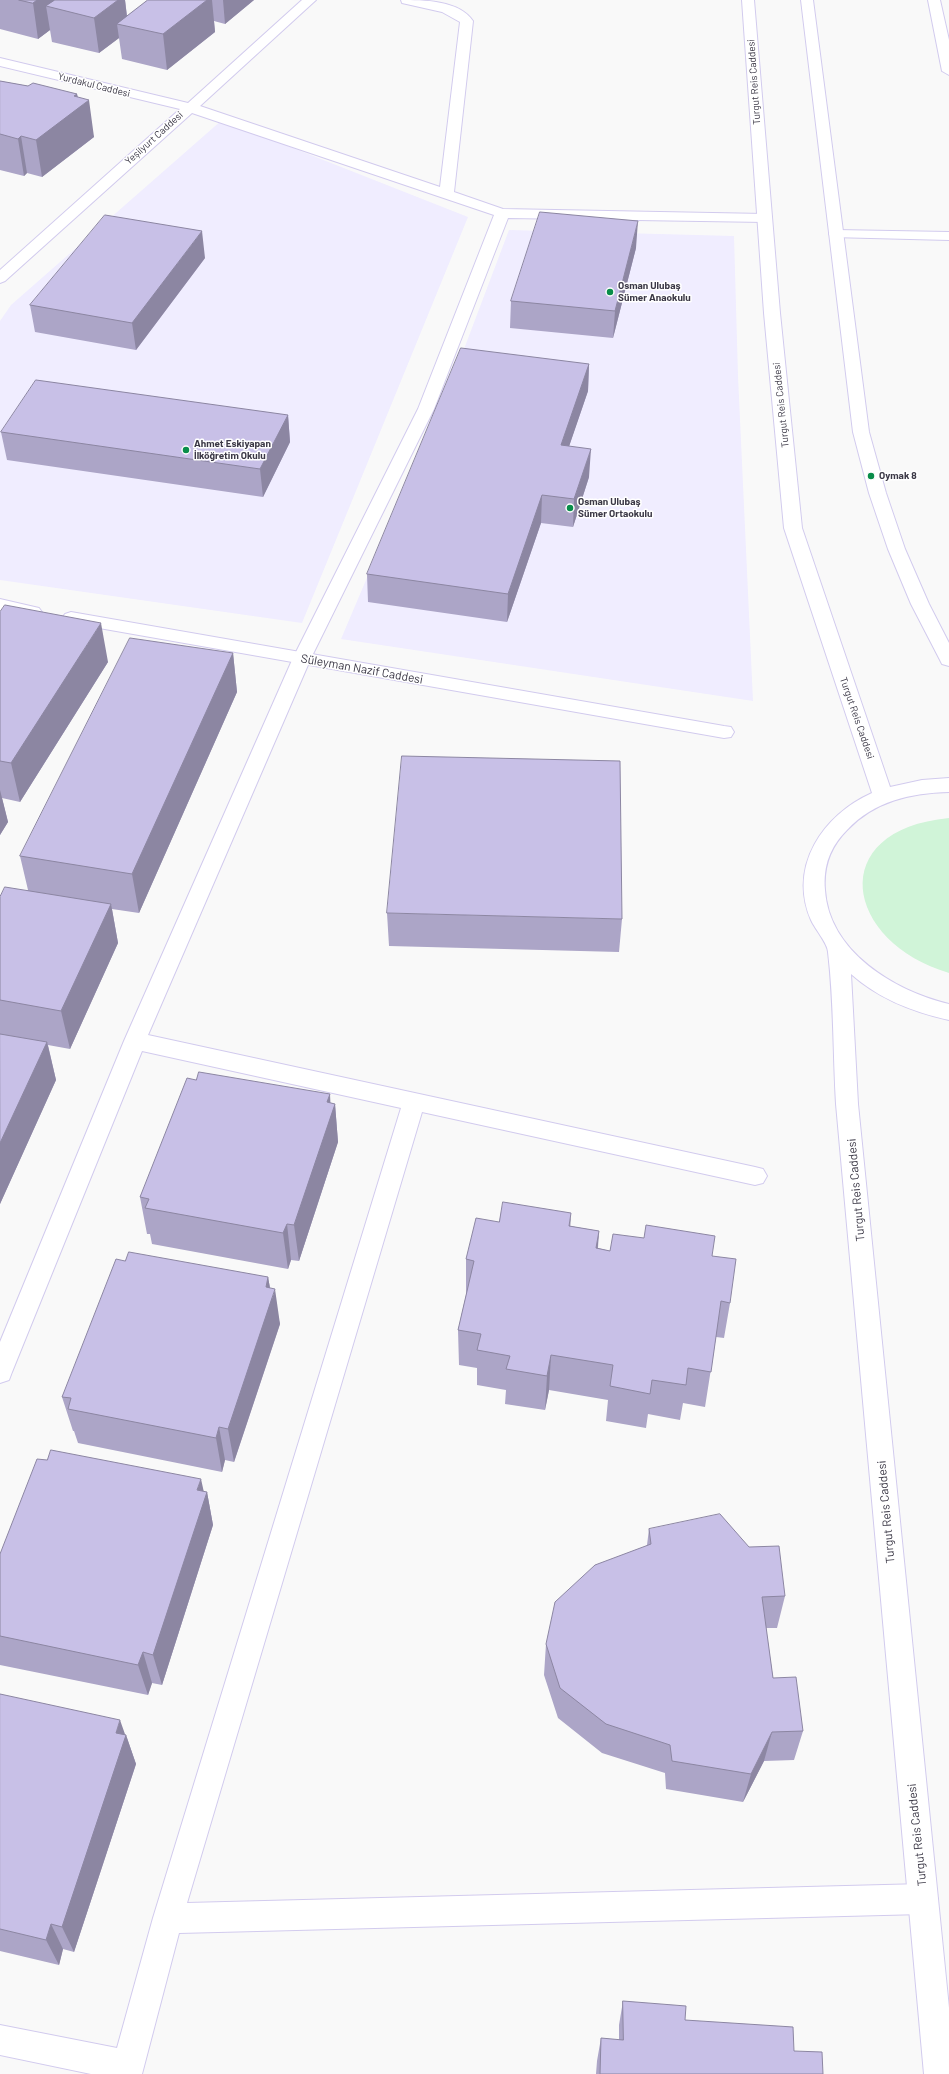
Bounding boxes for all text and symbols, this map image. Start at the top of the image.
street label: Turgut Reis Caddesi [745,39,763,125]
street label: Yurdakul Caddesi [57,70,131,100]
street label: Yeşilyurt Caddesi [122,109,186,167]
place label: Osman Ulubaş Sümer Anaokulu [618,280,691,304]
marker: Osman Ulubaş Sümer Anaokulu [605,287,615,297]
street label: Turgut Reis Caddesi [771,362,791,448]
place label: Ahmet Eskiyapan İlköğretim Okulu [194,438,271,462]
marker: Ahmet Eskiyapan İlköğretim Okulu [181,445,191,455]
place label: Oymak 8 [879,470,917,482]
marker: Oymak 8 [866,471,876,481]
place label: Osman Ulubaş Sümer Ortaokulu [578,496,652,520]
marker: Osman Ulubaş Sümer Ortaokulu [565,503,575,513]
street label: Süleyman Nazif Caddesi [300,651,424,687]
street label: Turgut Reis Caddesi [837,675,877,761]
street label: Turgut Reis Caddesi [844,1138,868,1242]
street label: Turgut Reis Caddesi [874,1460,898,1564]
street label: Turgut Reis Caddesi [904,1783,930,1887]

